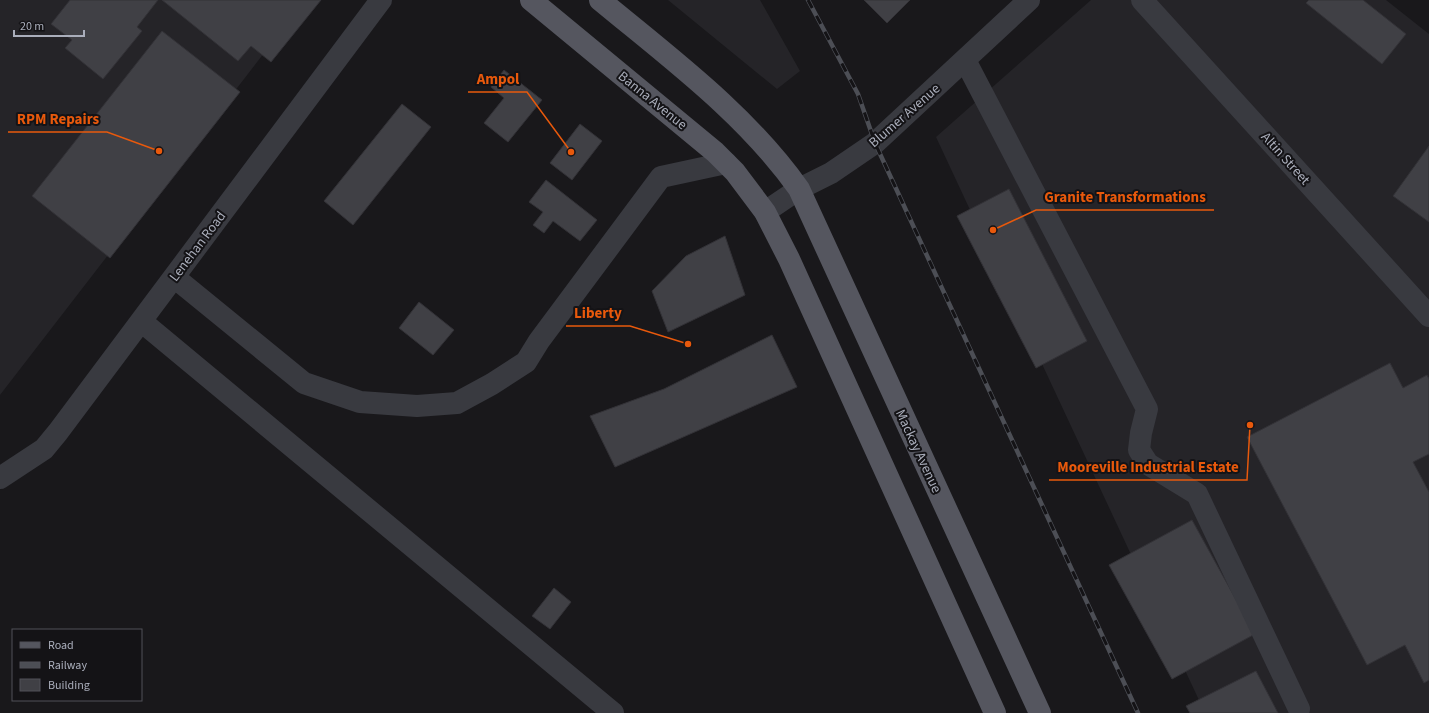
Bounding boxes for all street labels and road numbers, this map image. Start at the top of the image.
street label: Banna Avenue [614,67,691,135]
street label: Blumer Avenue [865,79,945,152]
street label: Altin Street [1256,128,1315,190]
street label: Lenehan Road [165,207,231,286]
street label: Mackay Avenue [890,406,946,496]

